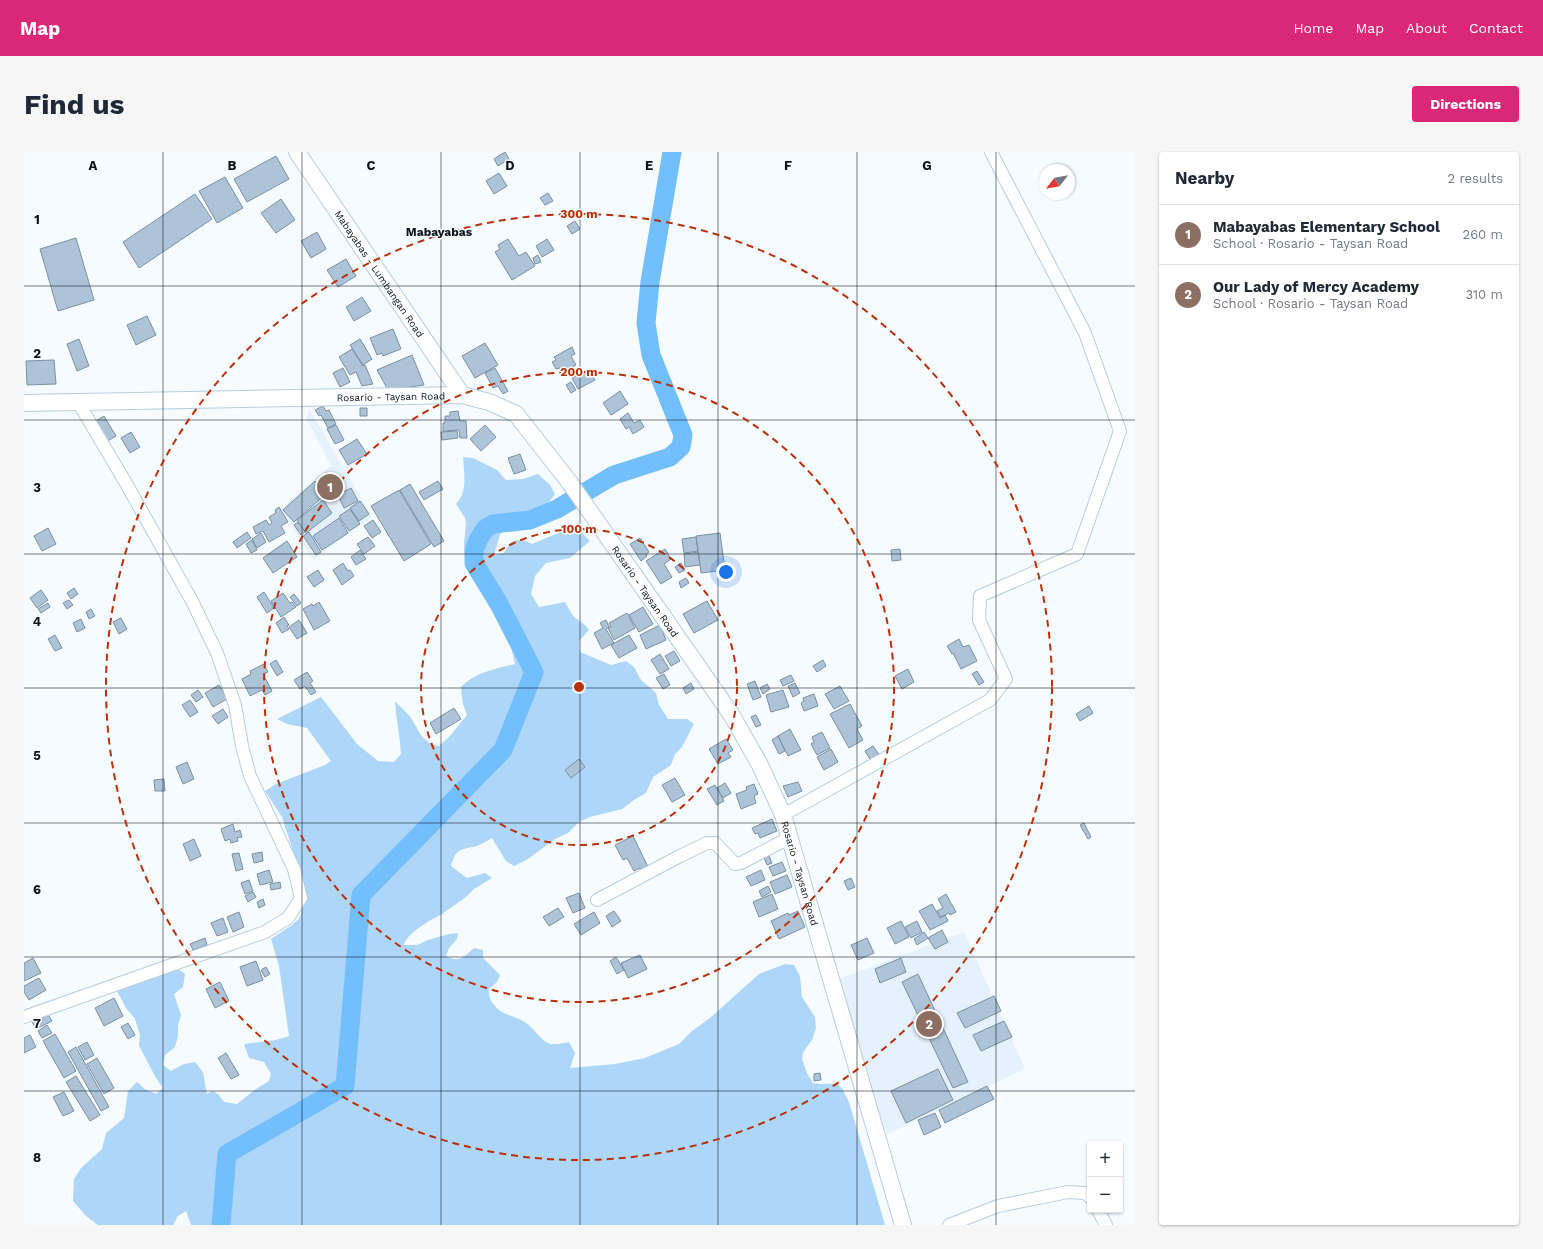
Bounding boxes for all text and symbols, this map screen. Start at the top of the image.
text: Map [20,17,60,40]
text: Home [1293,20,1333,36]
text: Map [1355,20,1384,36]
text: About [1406,20,1447,36]
text: Contact [1469,20,1523,36]
button: Directions [1412,86,1519,122]
text: Find us [24,88,124,121]
text: A [89,158,98,173]
text: B [228,158,237,173]
text: C [367,158,376,173]
text: D [505,158,515,173]
text: E [645,158,653,173]
text: F [784,158,792,173]
text: G [922,158,932,173]
north arrow [1039,164,1075,200]
text: Nearby [1175,168,1234,188]
text: 2 results [1448,171,1503,186]
text: 300 m [560,207,598,221]
street label: Mabayabas - Lumbangan Road [333,208,426,339]
text: 1 [34,212,40,227]
text: Mabayabas Elementary School [1213,218,1440,236]
district label: Mabayabas [406,225,473,239]
text: 1 [1185,227,1191,242]
text: 260 m [1463,227,1503,242]
text: School · Rosario - Taysan Road [1213,236,1408,251]
text: Our Lady of Mercy Academy [1213,278,1419,296]
text: 2 [1184,287,1192,302]
text: 310 m [1465,287,1503,302]
text: School · Rosario - Taysan Road [1213,296,1408,311]
text: 2 [33,346,41,361]
text: 200 m [560,365,598,379]
street label: Rosario - Taysan Road [337,390,445,403]
pin: 1 [317,472,343,502]
text: 3 [33,480,41,495]
text: 100 m [561,522,597,536]
street label: Rosario - Taysan Road [610,544,681,639]
your location [716,562,736,582]
text: 4 [33,614,42,629]
centre of rings [572,680,586,694]
text: 5 [33,748,41,763]
street label: Rosario - Taysan Road [780,820,821,927]
text: 6 [33,882,41,897]
pin: 2 [916,1009,942,1039]
text: 7 [33,1016,41,1031]
map controls [1087,1141,1123,1213]
button: + [1087,1141,1123,1177]
text: 8 [33,1150,41,1165]
button: − [1087,1177,1123,1213]

